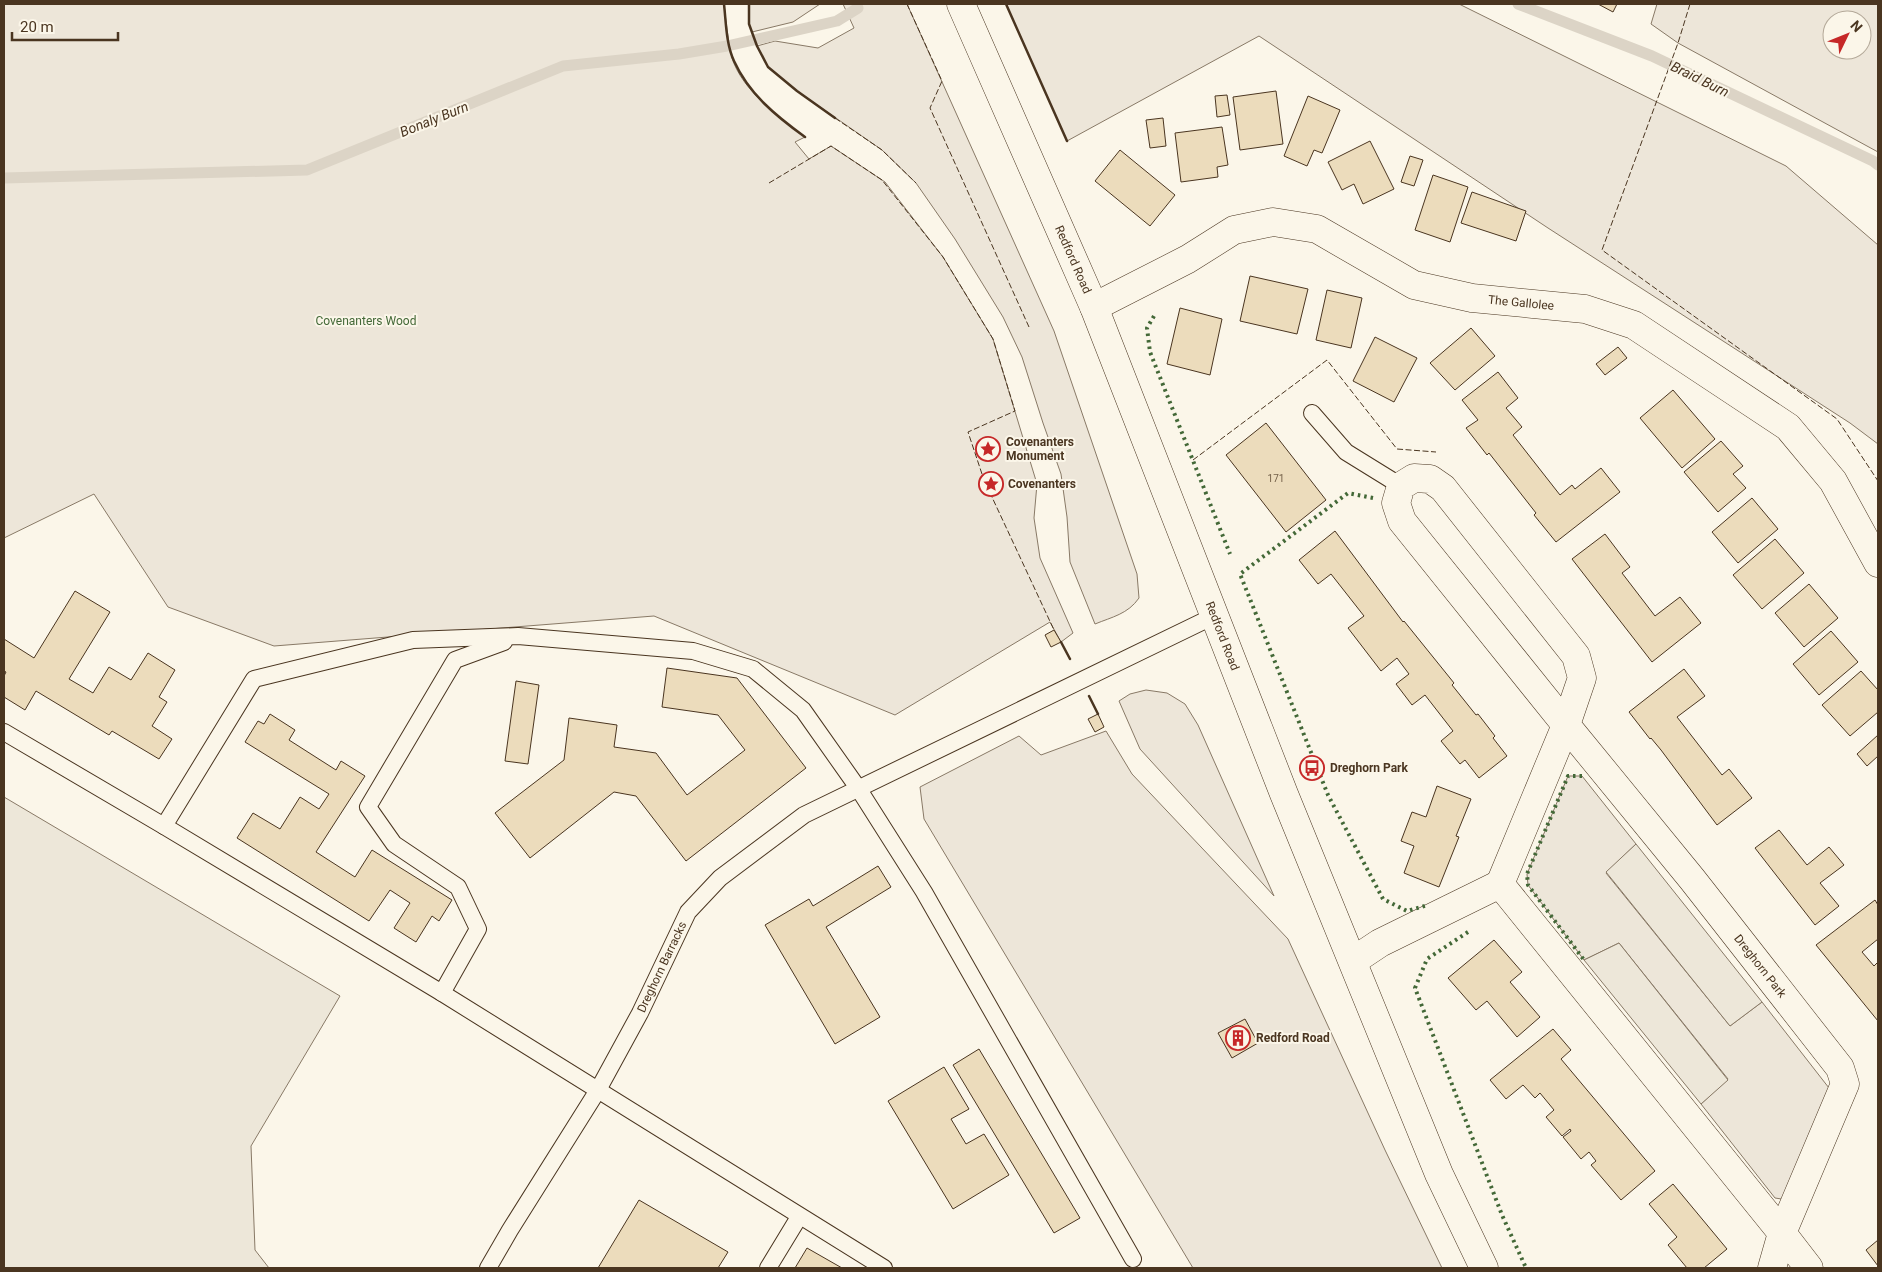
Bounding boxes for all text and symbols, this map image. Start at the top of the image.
scale bar [12,10,119,42]
north arrow [1822,10,1872,60]
text: N [1847,17,1866,35]
text: 20 m [20,18,54,36]
water label: Braid Burn [1668,58,1732,100]
water label: Bonaly Burn [397,98,471,140]
street label: Redford Road [1052,223,1094,296]
street label: The Gallolee [1487,293,1555,313]
park label: Covenanters Wood [316,314,416,328]
place label: Covenanters Monument [1006,435,1074,463]
place icon: Covenanters Monument [975,436,1001,462]
place icon: Covenanters [978,471,1004,497]
house number: 171 [1268,473,1284,484]
place label: Covenanters [1008,477,1076,491]
street label: Redford Road [1203,599,1242,672]
bus stop icon: Dreghorn Park [1299,755,1325,781]
place label: Dreghorn Park [1330,761,1409,775]
street label: Dreghorn Barracks [634,919,690,1015]
street label: Dreghorn Park [1731,932,1790,1001]
building icon: Redford Road [1225,1025,1251,1051]
place label: Redford Road [1256,1031,1330,1045]

